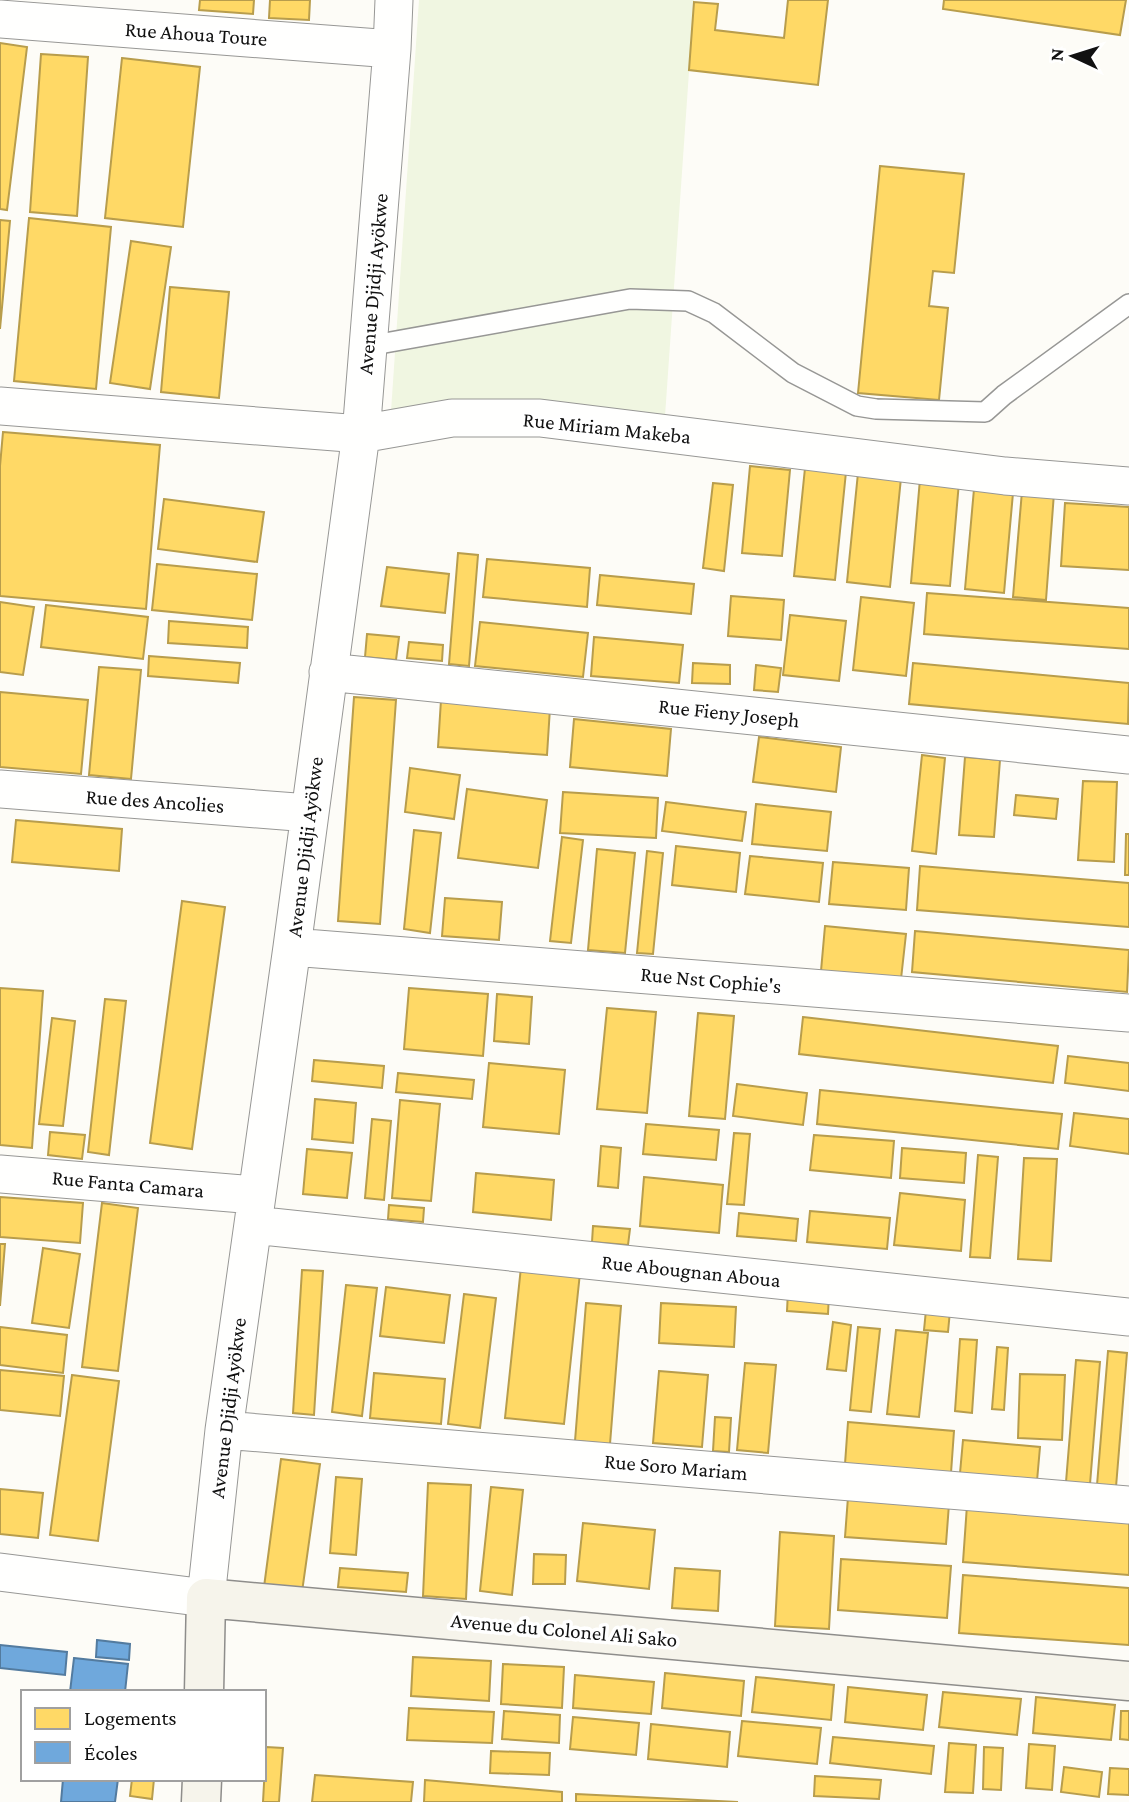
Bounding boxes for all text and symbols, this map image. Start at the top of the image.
street label: Rue Ahoua Toure [124,17,268,51]
north arrow [1038,21,1108,91]
text: N [1046,48,1067,62]
street label: Avenue Djidji Ayökwe [353,192,393,376]
street label: Rue Miriam Makeba [522,407,692,449]
street label: Rue Fieny Joseph [657,694,801,732]
street label: Avenue Djidji Ayökwe [282,755,328,939]
street label: Rue des Ancolies [85,784,225,818]
street label: Rue Nst Cophie's [640,962,782,998]
street label: Rue Fanta Camara [51,1165,205,1203]
street label: Rue Abougnan Aboua [600,1250,782,1292]
street label: Avenue Djidji Ayökwe [205,1316,251,1500]
street label: Rue Soro Mariam [603,1449,749,1485]
street label: Avenue du Colonel Ali Sako [450,1608,678,1652]
legend [21,1690,266,1781]
text: Logements [84,1706,177,1730]
text: Écoles [84,1741,137,1765]

